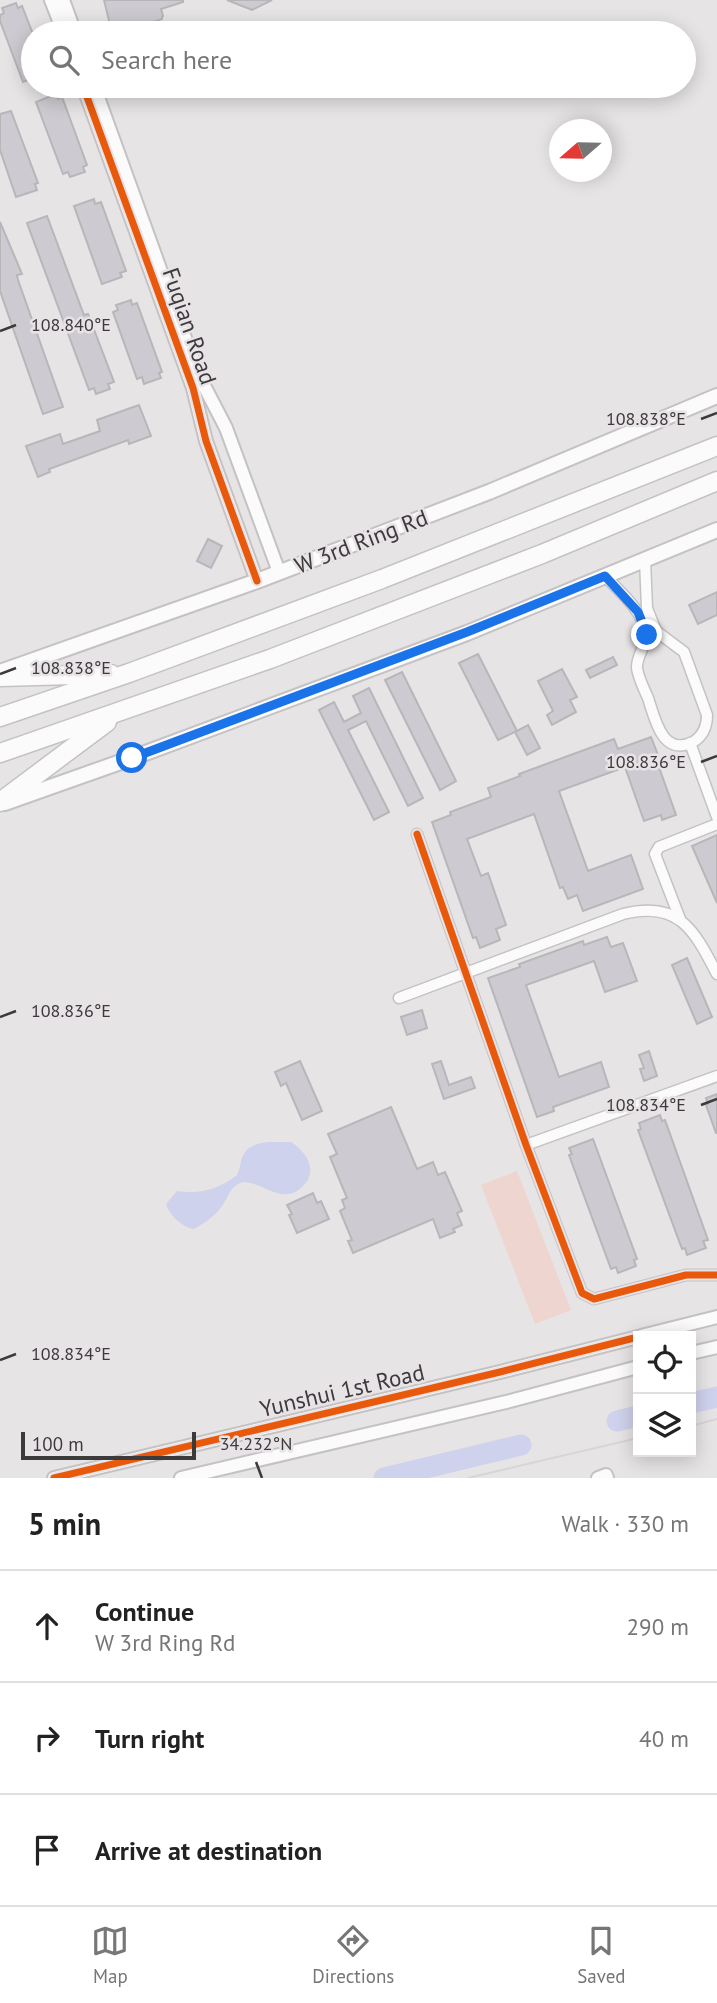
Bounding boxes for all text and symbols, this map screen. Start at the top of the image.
search box [21,21,696,98]
icon: search [45,41,83,79]
text: Search here [101,43,232,76]
north arrow [549,119,612,182]
street label: Fuqian Road [156,264,224,388]
text: 108.840°E [31,313,111,336]
text: 108.838°E [606,407,686,430]
street label: W 3rd Ring Rd [290,502,432,580]
route end [631,619,662,650]
text: 108.838°E [31,656,111,679]
route start [116,742,147,773]
text: 108.836°E [606,750,686,773]
text: 108.836°E [31,999,111,1022]
text: 108.834°E [606,1093,686,1116]
map controls [633,1331,696,1457]
button: locate [633,1331,696,1394]
text: 108.834°E [31,1342,111,1365]
street label: Yunshui 1st Road [257,1357,427,1423]
button: layers [633,1394,696,1457]
scale bar [21,1429,196,1461]
text: 100 m [32,1432,84,1456]
text: 34.232°N [220,1432,292,1455]
text: 5 min [28,1504,101,1543]
text: Walk · 330 m [562,1509,689,1538]
text: Continue [95,1595,194,1628]
icon: ahead [28,1607,66,1645]
text: 290 m [627,1612,689,1641]
text: W 3rd Ring Rd [95,1628,235,1657]
icon: right [28,1719,66,1757]
text: Turn right [95,1722,204,1755]
text: 40 m [639,1724,689,1753]
icon: arrive [28,1831,66,1869]
text: Arrive at destination [95,1834,322,1867]
tab: Map [91,1922,129,1988]
tab: Directions [312,1922,394,1988]
tab: Saved [577,1922,626,1988]

